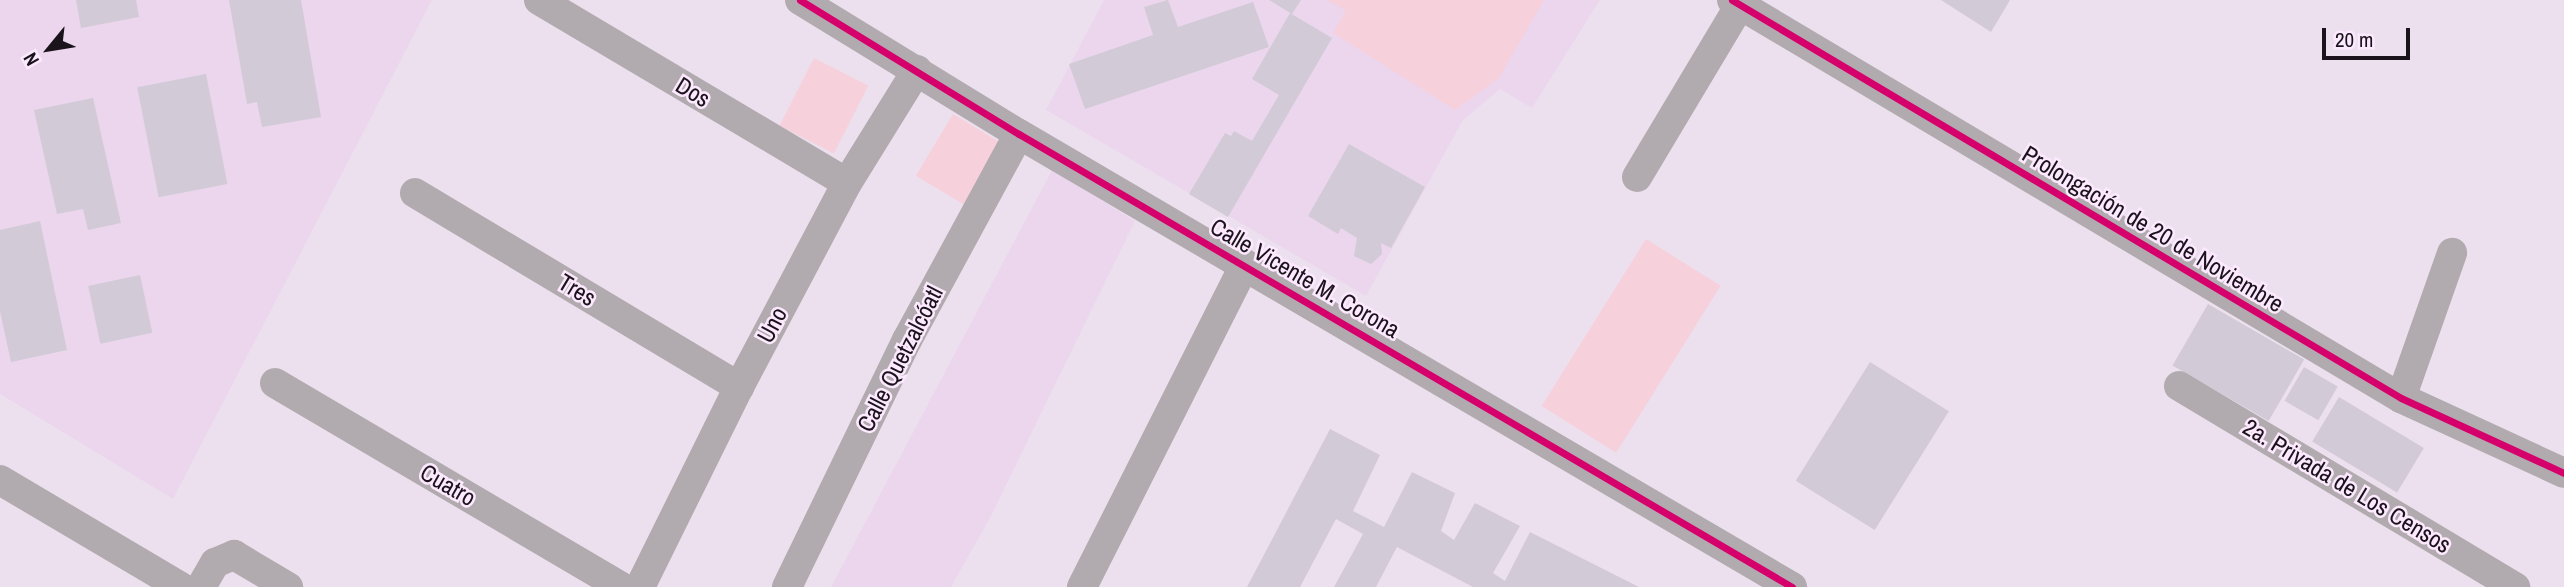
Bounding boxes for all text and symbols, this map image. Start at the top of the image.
north arrow [14,14,84,84]
scale bar [2326,14,2414,58]
text: 20 m [2335,25,2373,54]
text: N [17,48,45,71]
street label: Dos [671,71,715,113]
street label: Prolongación de 20 de Noviembre [2017,139,2289,319]
street label: Calle Vicente M. Corona [1205,212,1405,344]
street label: Tres [553,268,601,312]
street label: Calle Quetzalcóatl [851,281,949,437]
street label: Uno [751,302,793,348]
street label: 2a. Privada de Los Censos [2238,413,2456,559]
street label: Cuatro [415,458,481,512]

